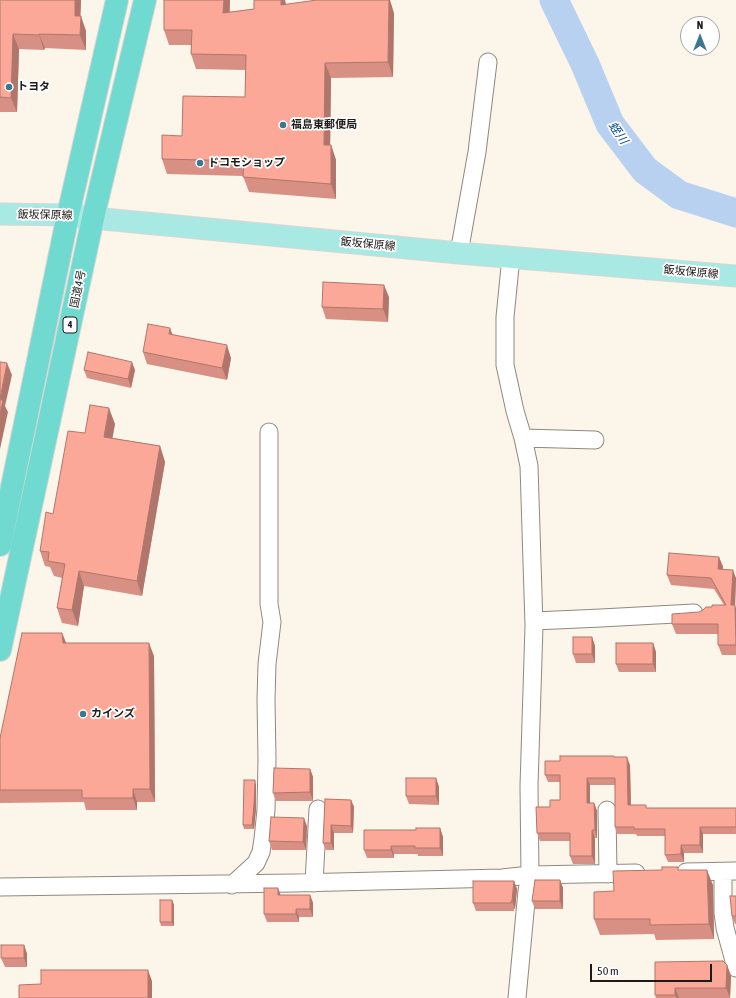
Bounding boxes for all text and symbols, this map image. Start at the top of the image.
north arrow [680,16,720,56]
text: N [697,19,703,31]
place label: トヨタ [17,80,50,94]
marker: トヨタ [4,82,14,92]
place label: 福島東郵便局 [291,118,357,132]
water label: 蛭川 [605,119,631,147]
marker: 福島東郵便局 [278,120,288,130]
place label: ドコモショップ [208,156,285,170]
marker: ドコモショップ [195,158,205,168]
street label: 飯坂保原線 [17,208,73,222]
street label: 飯坂保原線 [340,235,396,253]
street label: 飯坂保原線 [663,263,719,281]
street label: 国道4号 [68,269,88,309]
road number: 4 [63,317,77,333]
place label: カインズ [91,707,135,721]
marker: カインズ [78,709,88,719]
scale bar [592,956,714,982]
text: 50 m [597,964,619,978]

